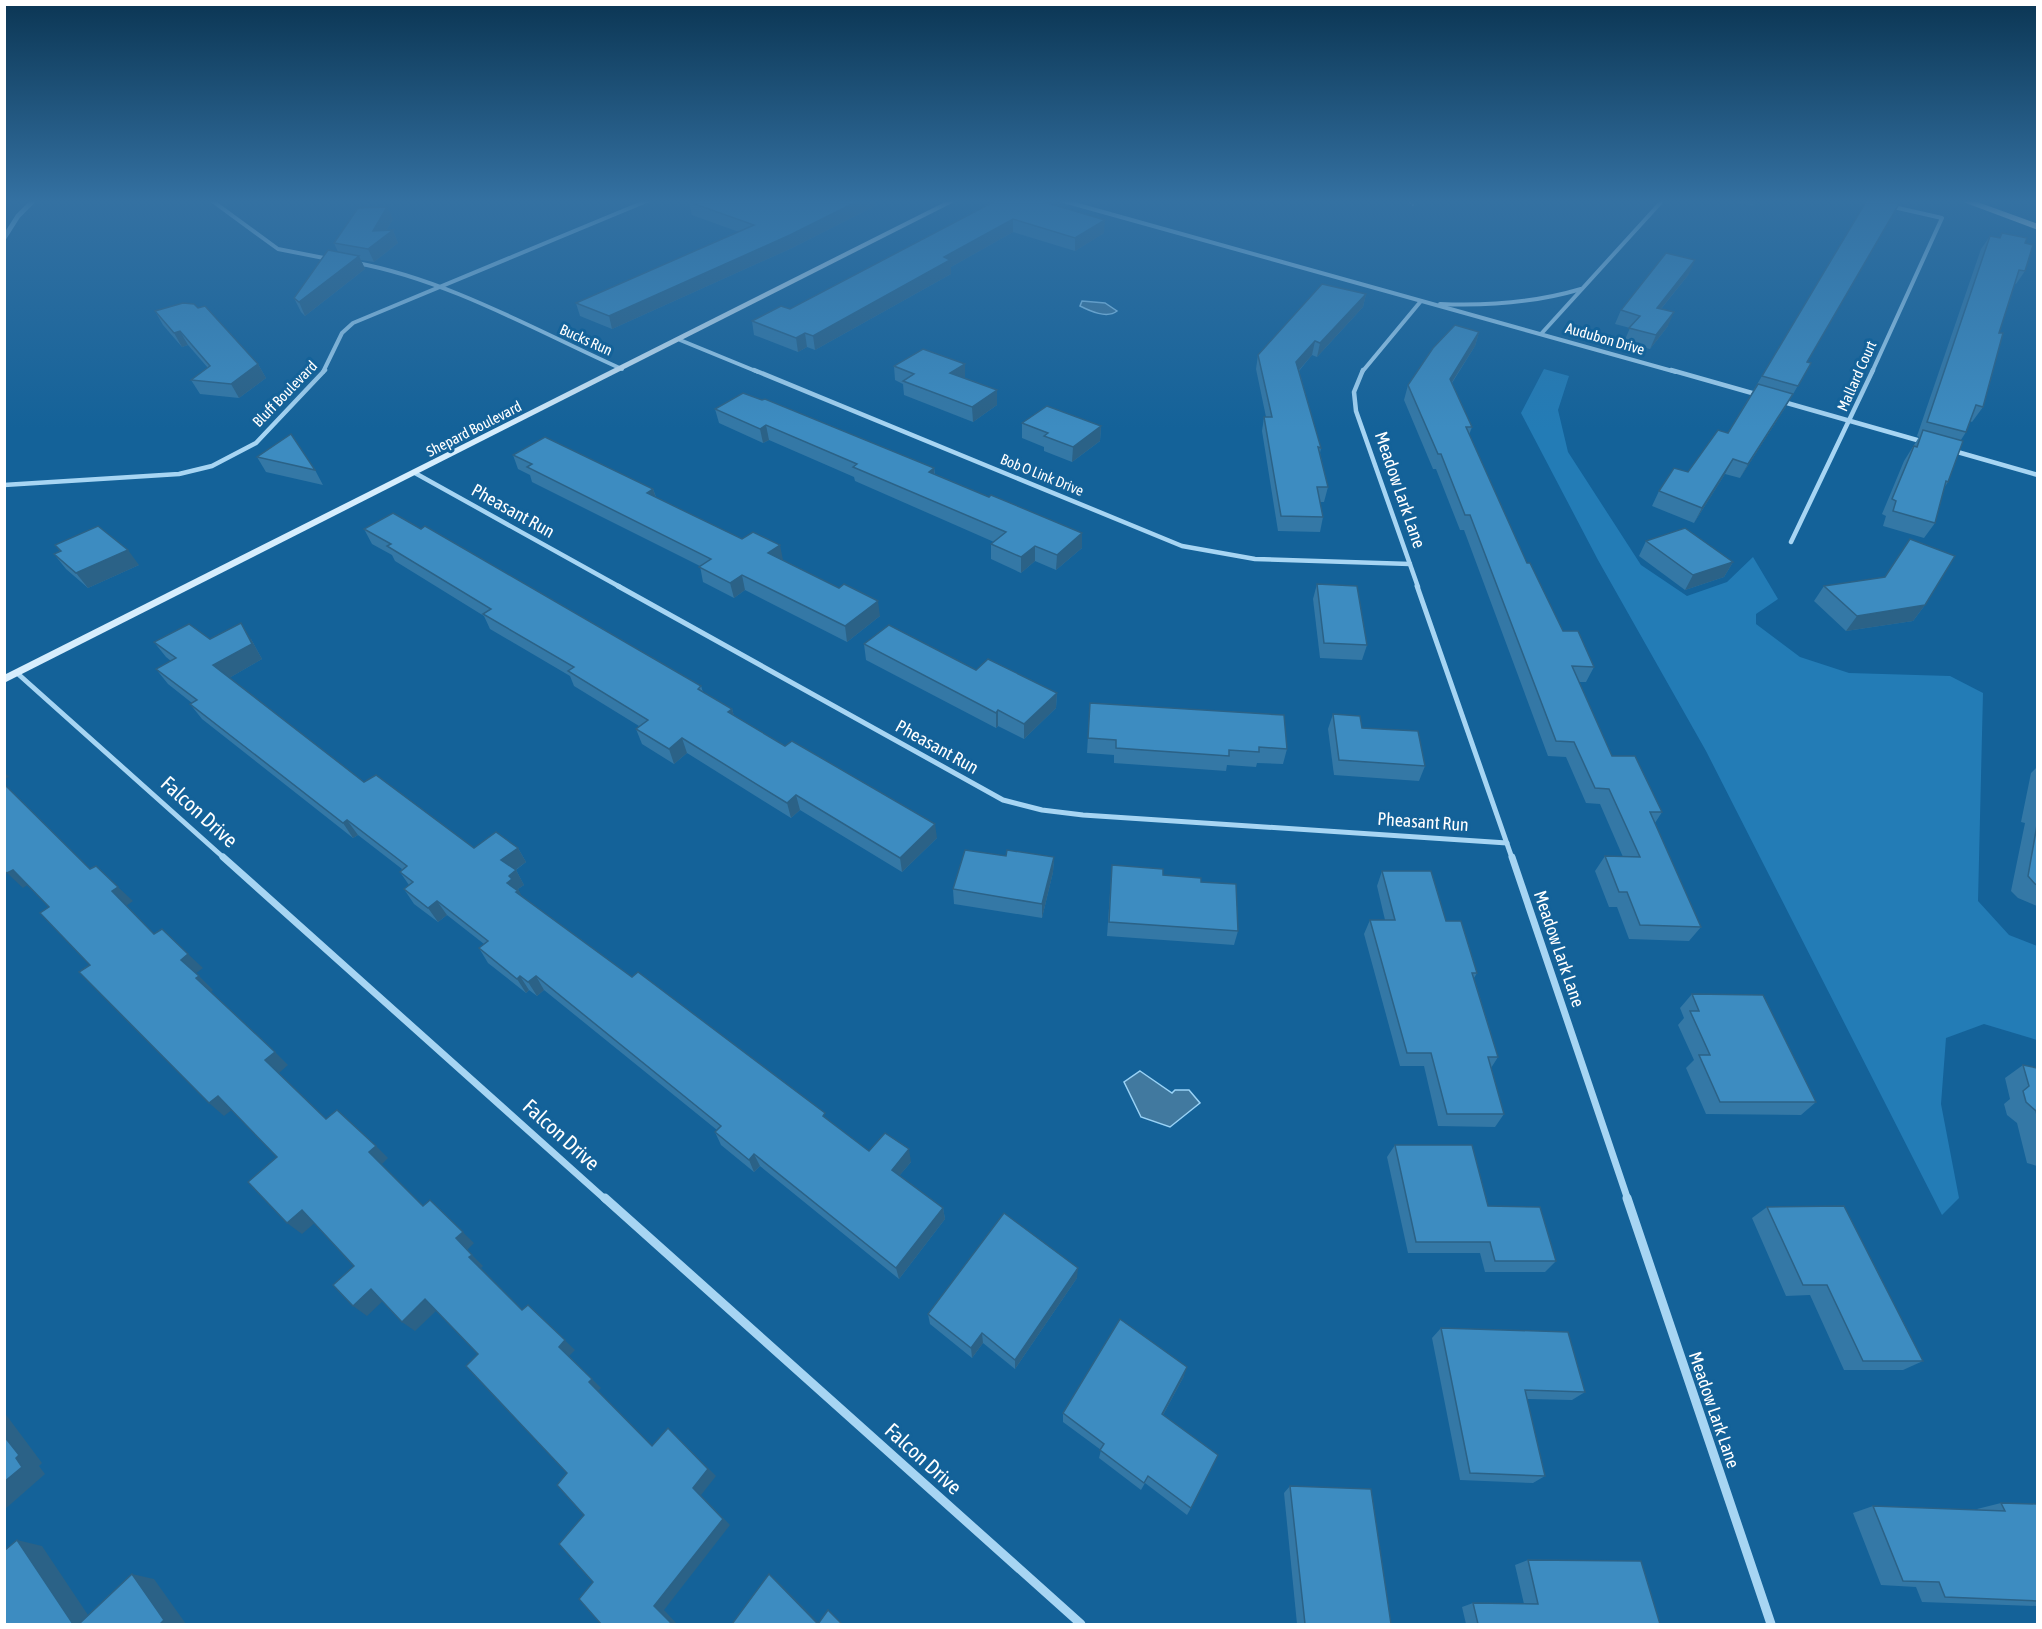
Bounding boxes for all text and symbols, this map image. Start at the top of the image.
street label: Audubon Drive [1564,319,1647,358]
street label: Bucks Run [557,320,615,359]
street label: Mallard Court [1833,338,1880,414]
street label: Bluff Boulevard [249,357,320,430]
street label: Shepard Boulevard [423,397,524,460]
street label: Meadow Lark Lane [1371,429,1430,551]
street label: Bob O Link Drive [998,450,1087,499]
street label: Pheasant Run [468,479,558,542]
street label: Pheasant Run [892,715,982,778]
street label: Falcon Drive [156,771,243,852]
street label: Pheasant Run [1377,808,1469,835]
street label: Meadow Lark Lane [1530,888,1589,1010]
street label: Falcon Drive [518,1094,605,1175]
street label: Meadow Lark Lane [1685,1349,1744,1471]
street label: Falcon Drive [880,1418,967,1499]

